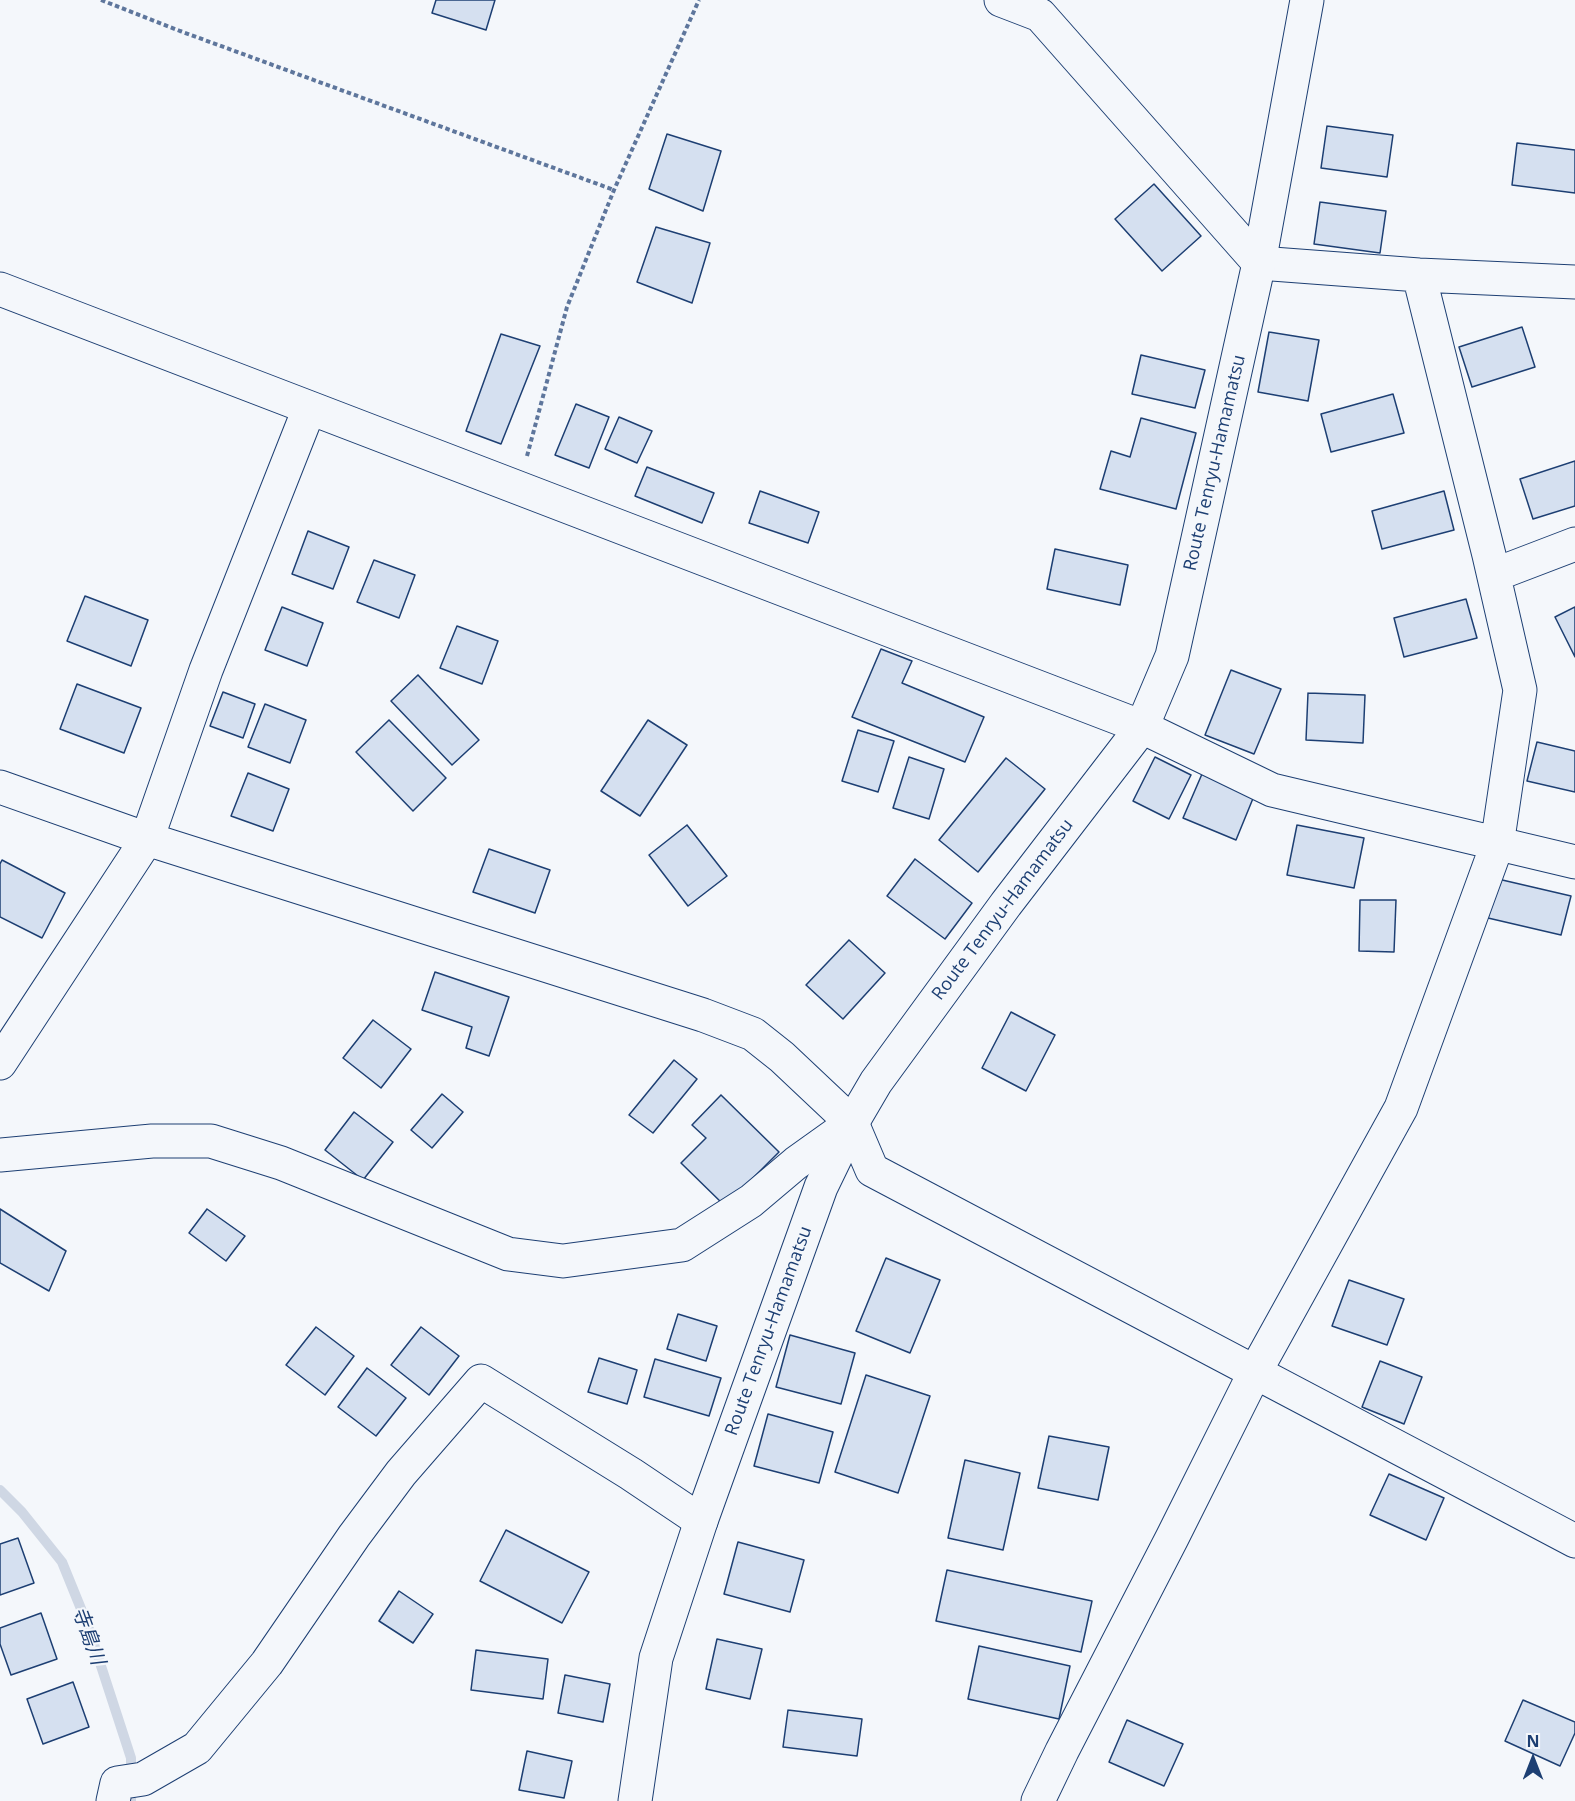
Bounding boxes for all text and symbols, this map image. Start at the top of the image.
street label: Route Tenryu-Hamamatsu [1180,353,1250,573]
street label: Route Tenryu-Hamamatsu [928,815,1078,1005]
street label: Route Tenryu-Hamamatsu [721,1223,817,1439]
water label: 寺島川 [66,1604,110,1668]
north arrow [1503,1729,1563,1789]
text: N [1526,1730,1540,1752]

